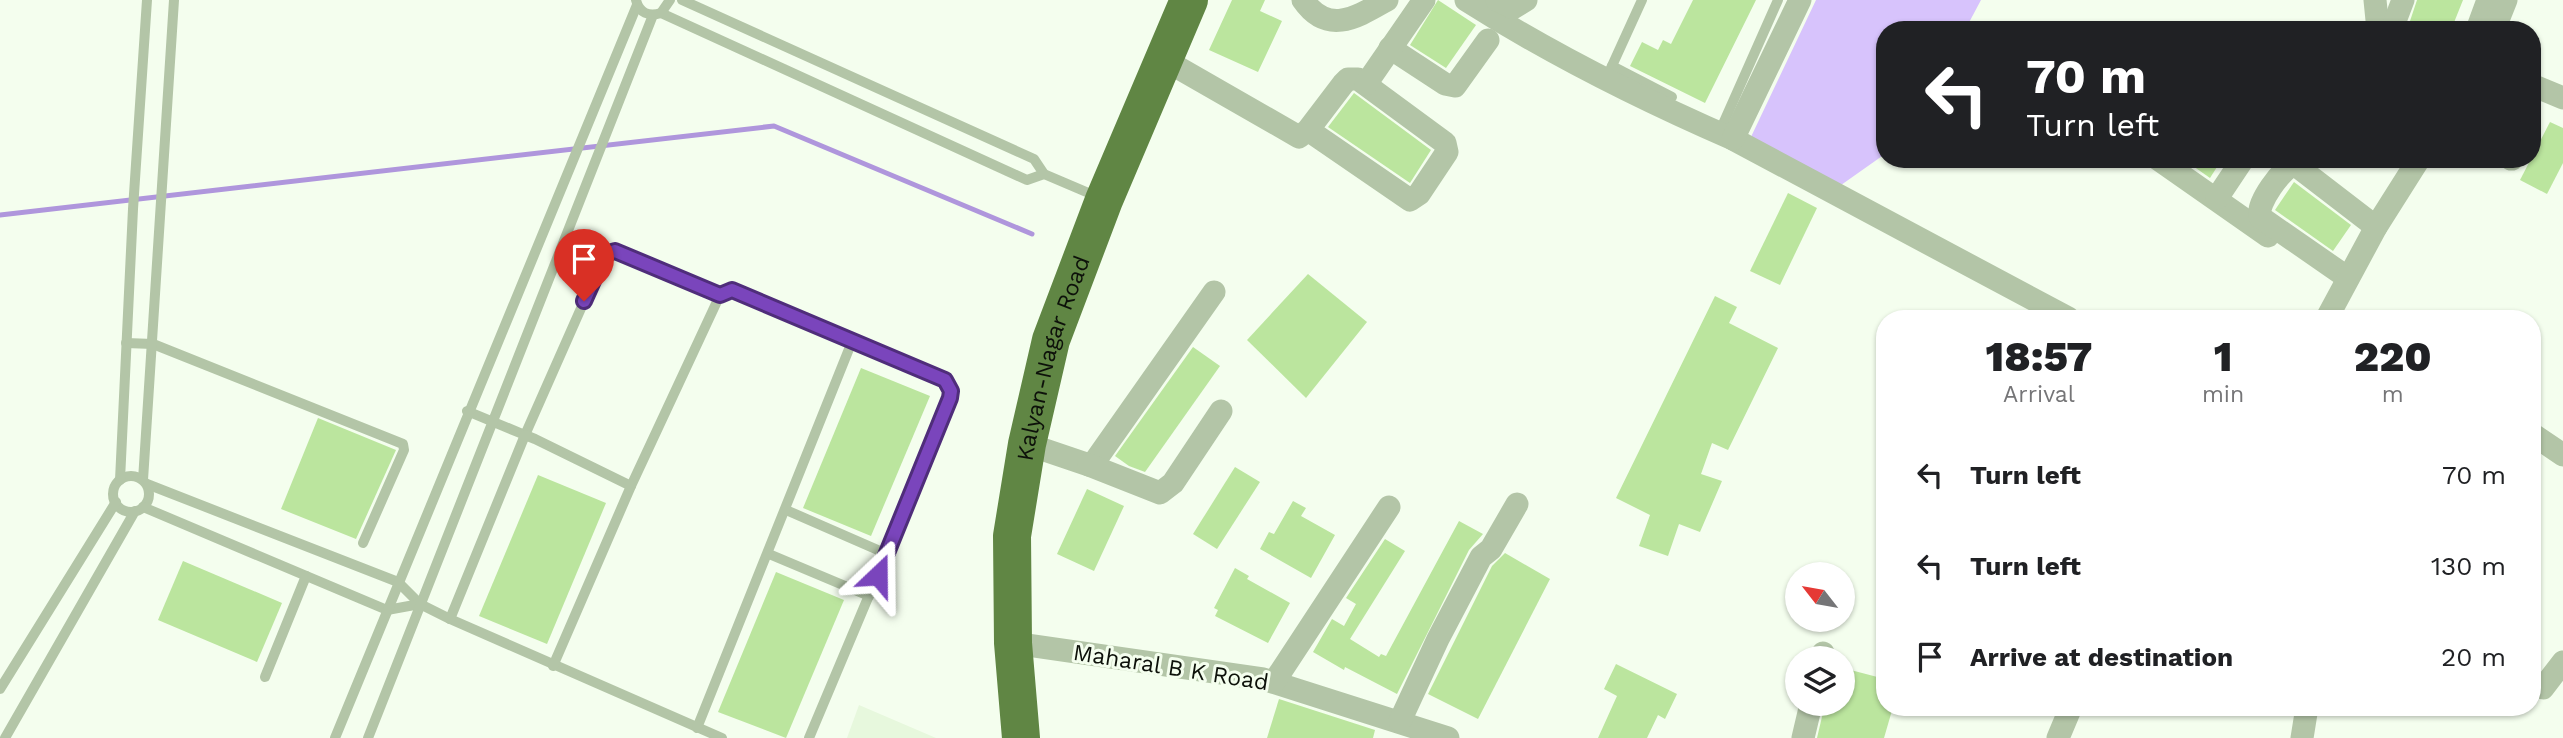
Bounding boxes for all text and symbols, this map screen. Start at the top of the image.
text: 70 m [2026,47,2146,105]
icon: left [1911,49,2002,140]
text: Turn left [2026,106,2159,144]
pin [554,229,614,301]
icon: arrive [565,240,603,278]
street label: Kalyan-Nagar Road [1011,252,1096,463]
text: 18:57 [1985,332,2092,381]
text: 1 [2214,332,2232,381]
text: 220 [2354,332,2432,381]
text: Arrival [2003,381,2075,408]
text: min [2202,381,2244,408]
text: m [2382,381,2404,408]
icon: left [1911,456,1949,494]
text: Turn left [1970,460,2081,490]
text: 70 m [2442,460,2506,490]
position arrow [841,538,915,612]
icon: left [1911,547,1949,585]
text: Turn left [1970,551,2081,581]
text: 130 m [2431,551,2506,581]
north arrow [1785,562,1855,632]
map controls [1785,562,1855,716]
icon: arrive [1911,638,1949,676]
street label: Maharal B K Road [1071,639,1271,696]
text: Arrive at destination [1970,642,2233,672]
text: 20 m [2441,642,2506,672]
button: layers [1785,646,1855,716]

